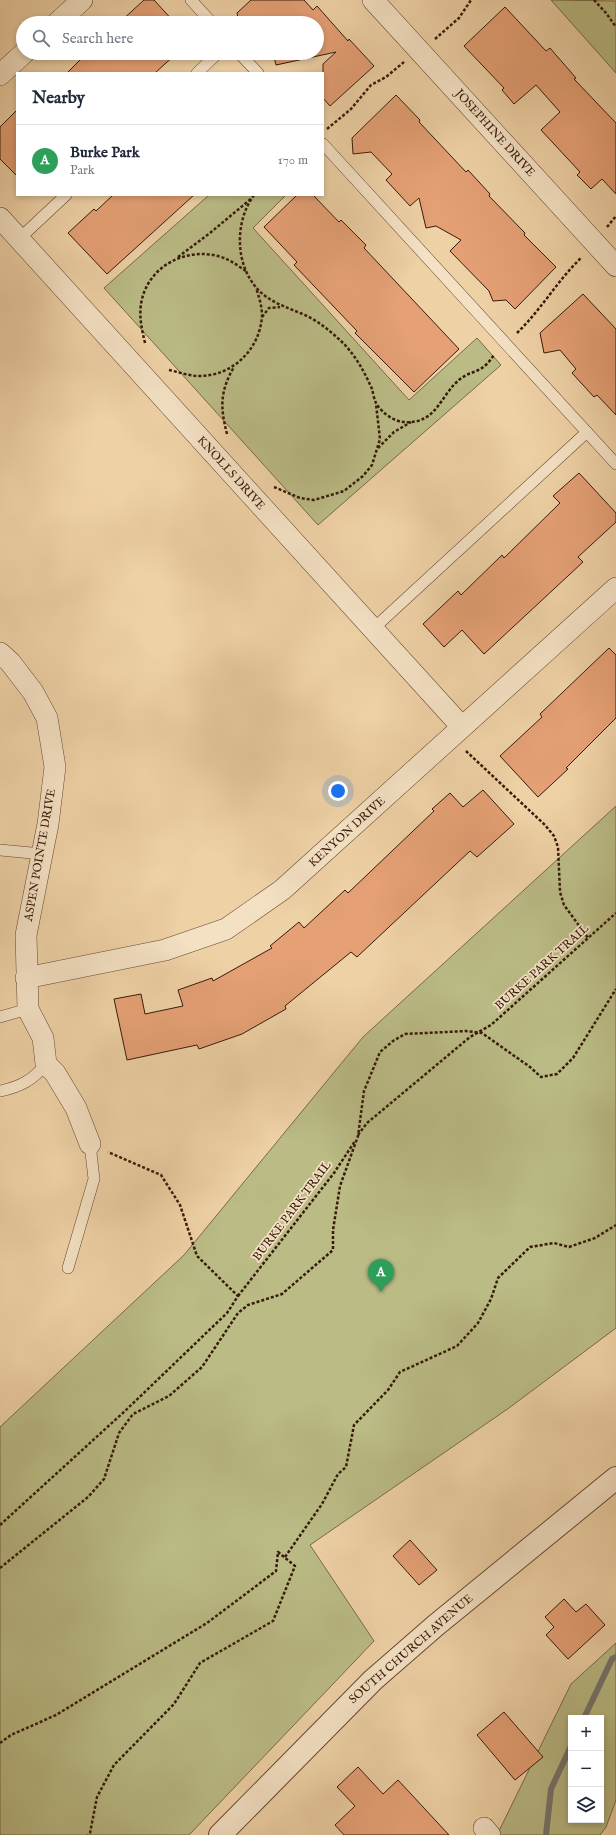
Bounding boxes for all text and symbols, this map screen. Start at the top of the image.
search box [16,16,324,60]
icon: search [30,27,52,49]
text: Search here [62,29,133,48]
street label: JOSEPHINE DRIVE [450,85,538,181]
text: Nearby [32,88,85,109]
text: Burke Park [70,143,140,162]
text: A [41,152,49,169]
text: 170 m [278,152,308,169]
text: Park [70,162,95,179]
street label: KNOLLS DRIVE [194,433,268,513]
your location [328,781,348,801]
street label: ASPEN POINTE DRIVE [21,788,59,923]
street label: KENYON DRIVE [306,794,388,870]
street label: BURKE PARK TRAIL [492,921,592,1013]
street label: BURKE PARK TRAIL [250,1158,335,1264]
pin: A [368,1259,394,1292]
street label: SOUTH CHURCH AVENUE [346,1591,476,1707]
map controls [568,1715,604,1823]
button: + [568,1715,604,1751]
button: − [568,1751,604,1787]
button: layers [568,1787,604,1823]

